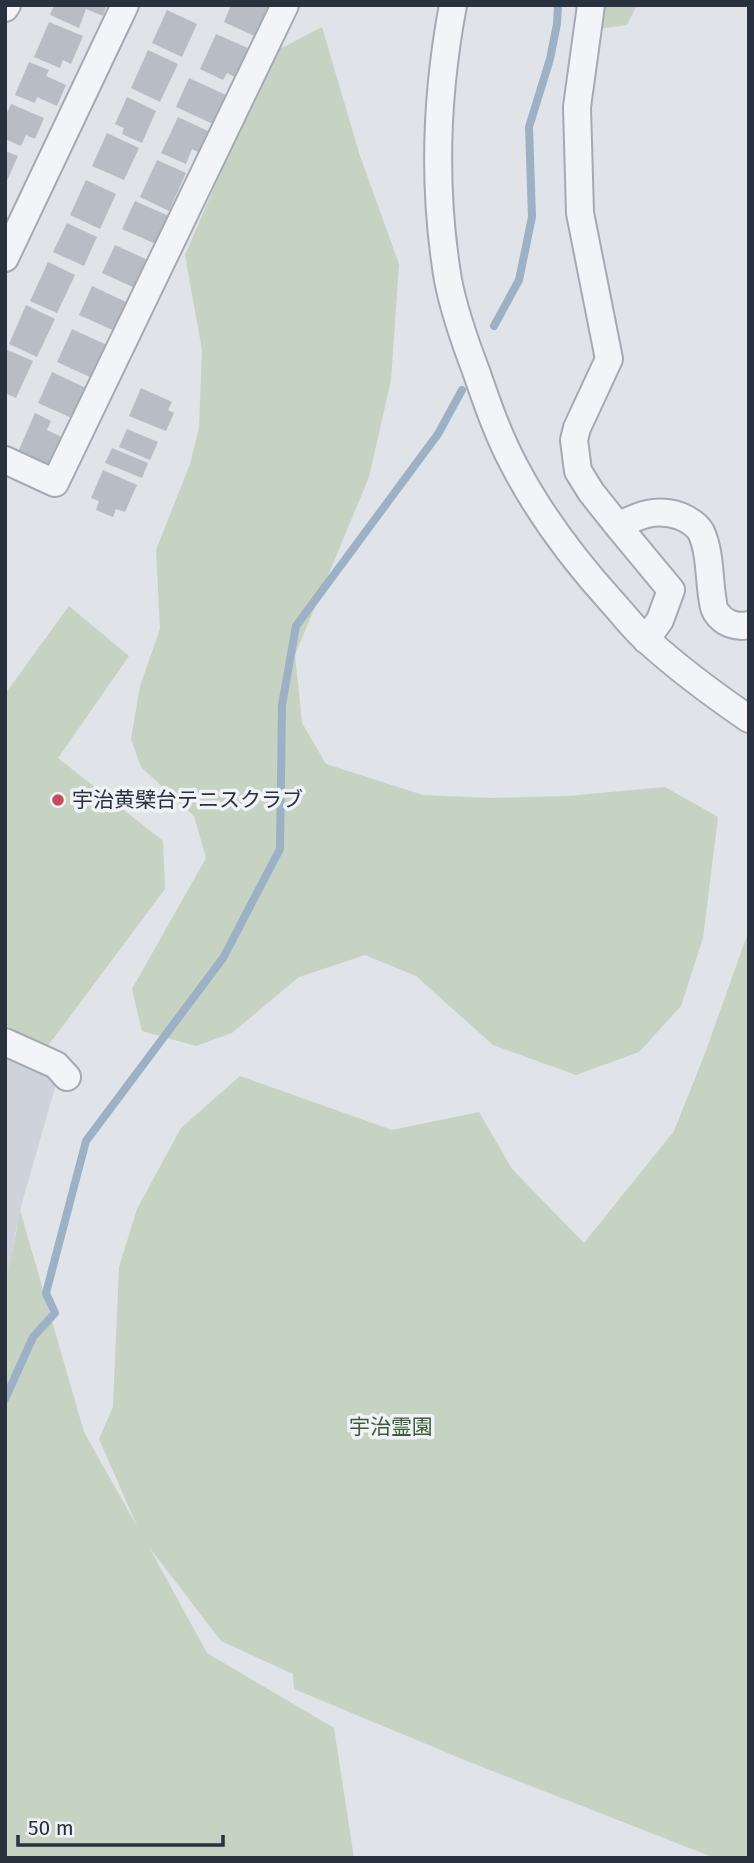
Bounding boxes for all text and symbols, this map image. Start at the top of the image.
place label: 宇治黄檗台テニスクラブ [72,787,303,813]
marker: 宇治黄檗台テニスクラブ [50,792,66,808]
park label: 宇治霊園 [349,1414,433,1440]
scale bar [18,1804,222,1848]
text: 50 m [28,1815,74,1841]

